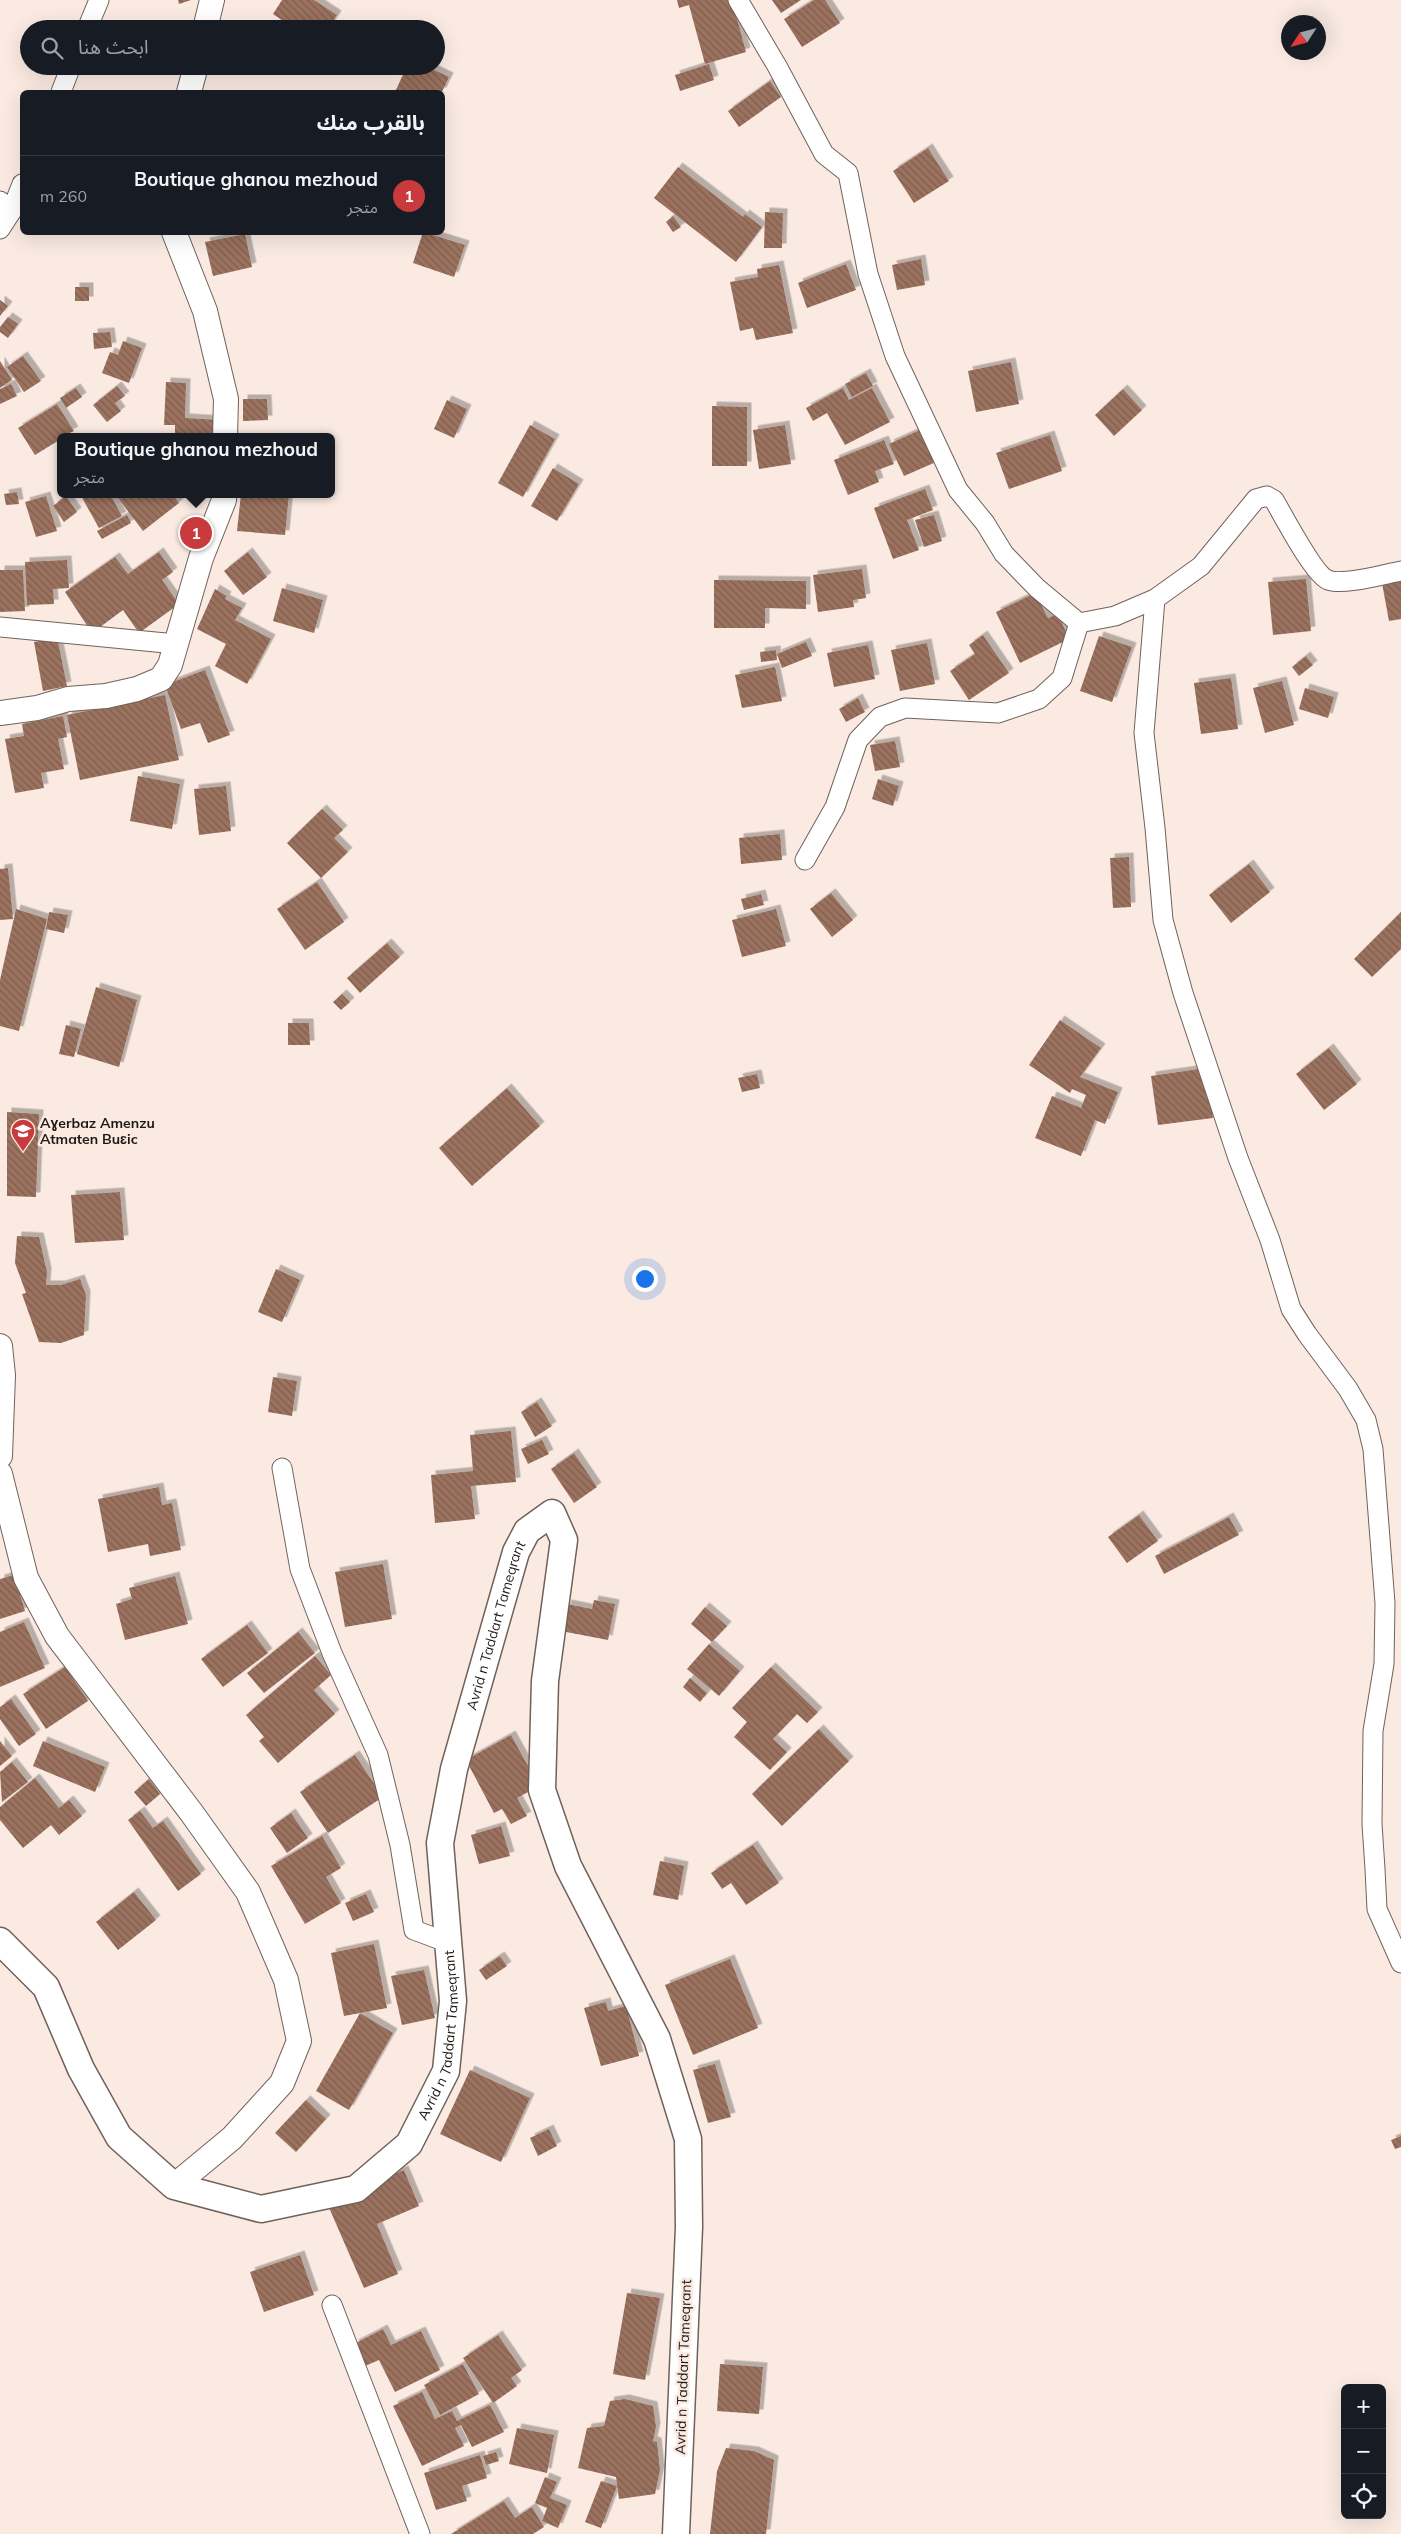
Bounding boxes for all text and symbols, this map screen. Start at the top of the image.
north arrow [1281,15,1326,60]
search box [20,20,445,75]
icon: search [38,34,66,62]
text: ابحث هنا [78,35,148,59]
text: بالقرب منك [317,109,425,135]
text: Boutique ghanou mezhoud [134,167,378,191]
text: 260 m [40,186,87,206]
text: 1 [404,186,414,206]
text: متجر [347,197,378,217]
popup [57,433,335,498]
text: Boutique ghanou mezhoud [74,437,318,461]
text: متجر [74,467,105,487]
pin: 1 [180,514,212,552]
place label: Aɣerbaz Amenzu Atmaten Buɛic [40,1114,155,1148]
school or university icon: Aɣerbaz Amenzu Atmaten Buɛic [10,1118,36,1152]
your location [632,1266,658,1292]
street label: Avrid n Taddart Tameqrant [462,1537,529,1712]
street label: Avrid n Taddart Tameqrant [414,1949,462,2123]
street label: Avrid n Taddart Tameqrant [671,2279,695,2455]
map controls [1341,2384,1386,2519]
button: + [1341,2384,1386,2429]
button: − [1341,2429,1386,2474]
button: locate [1341,2474,1386,2519]

